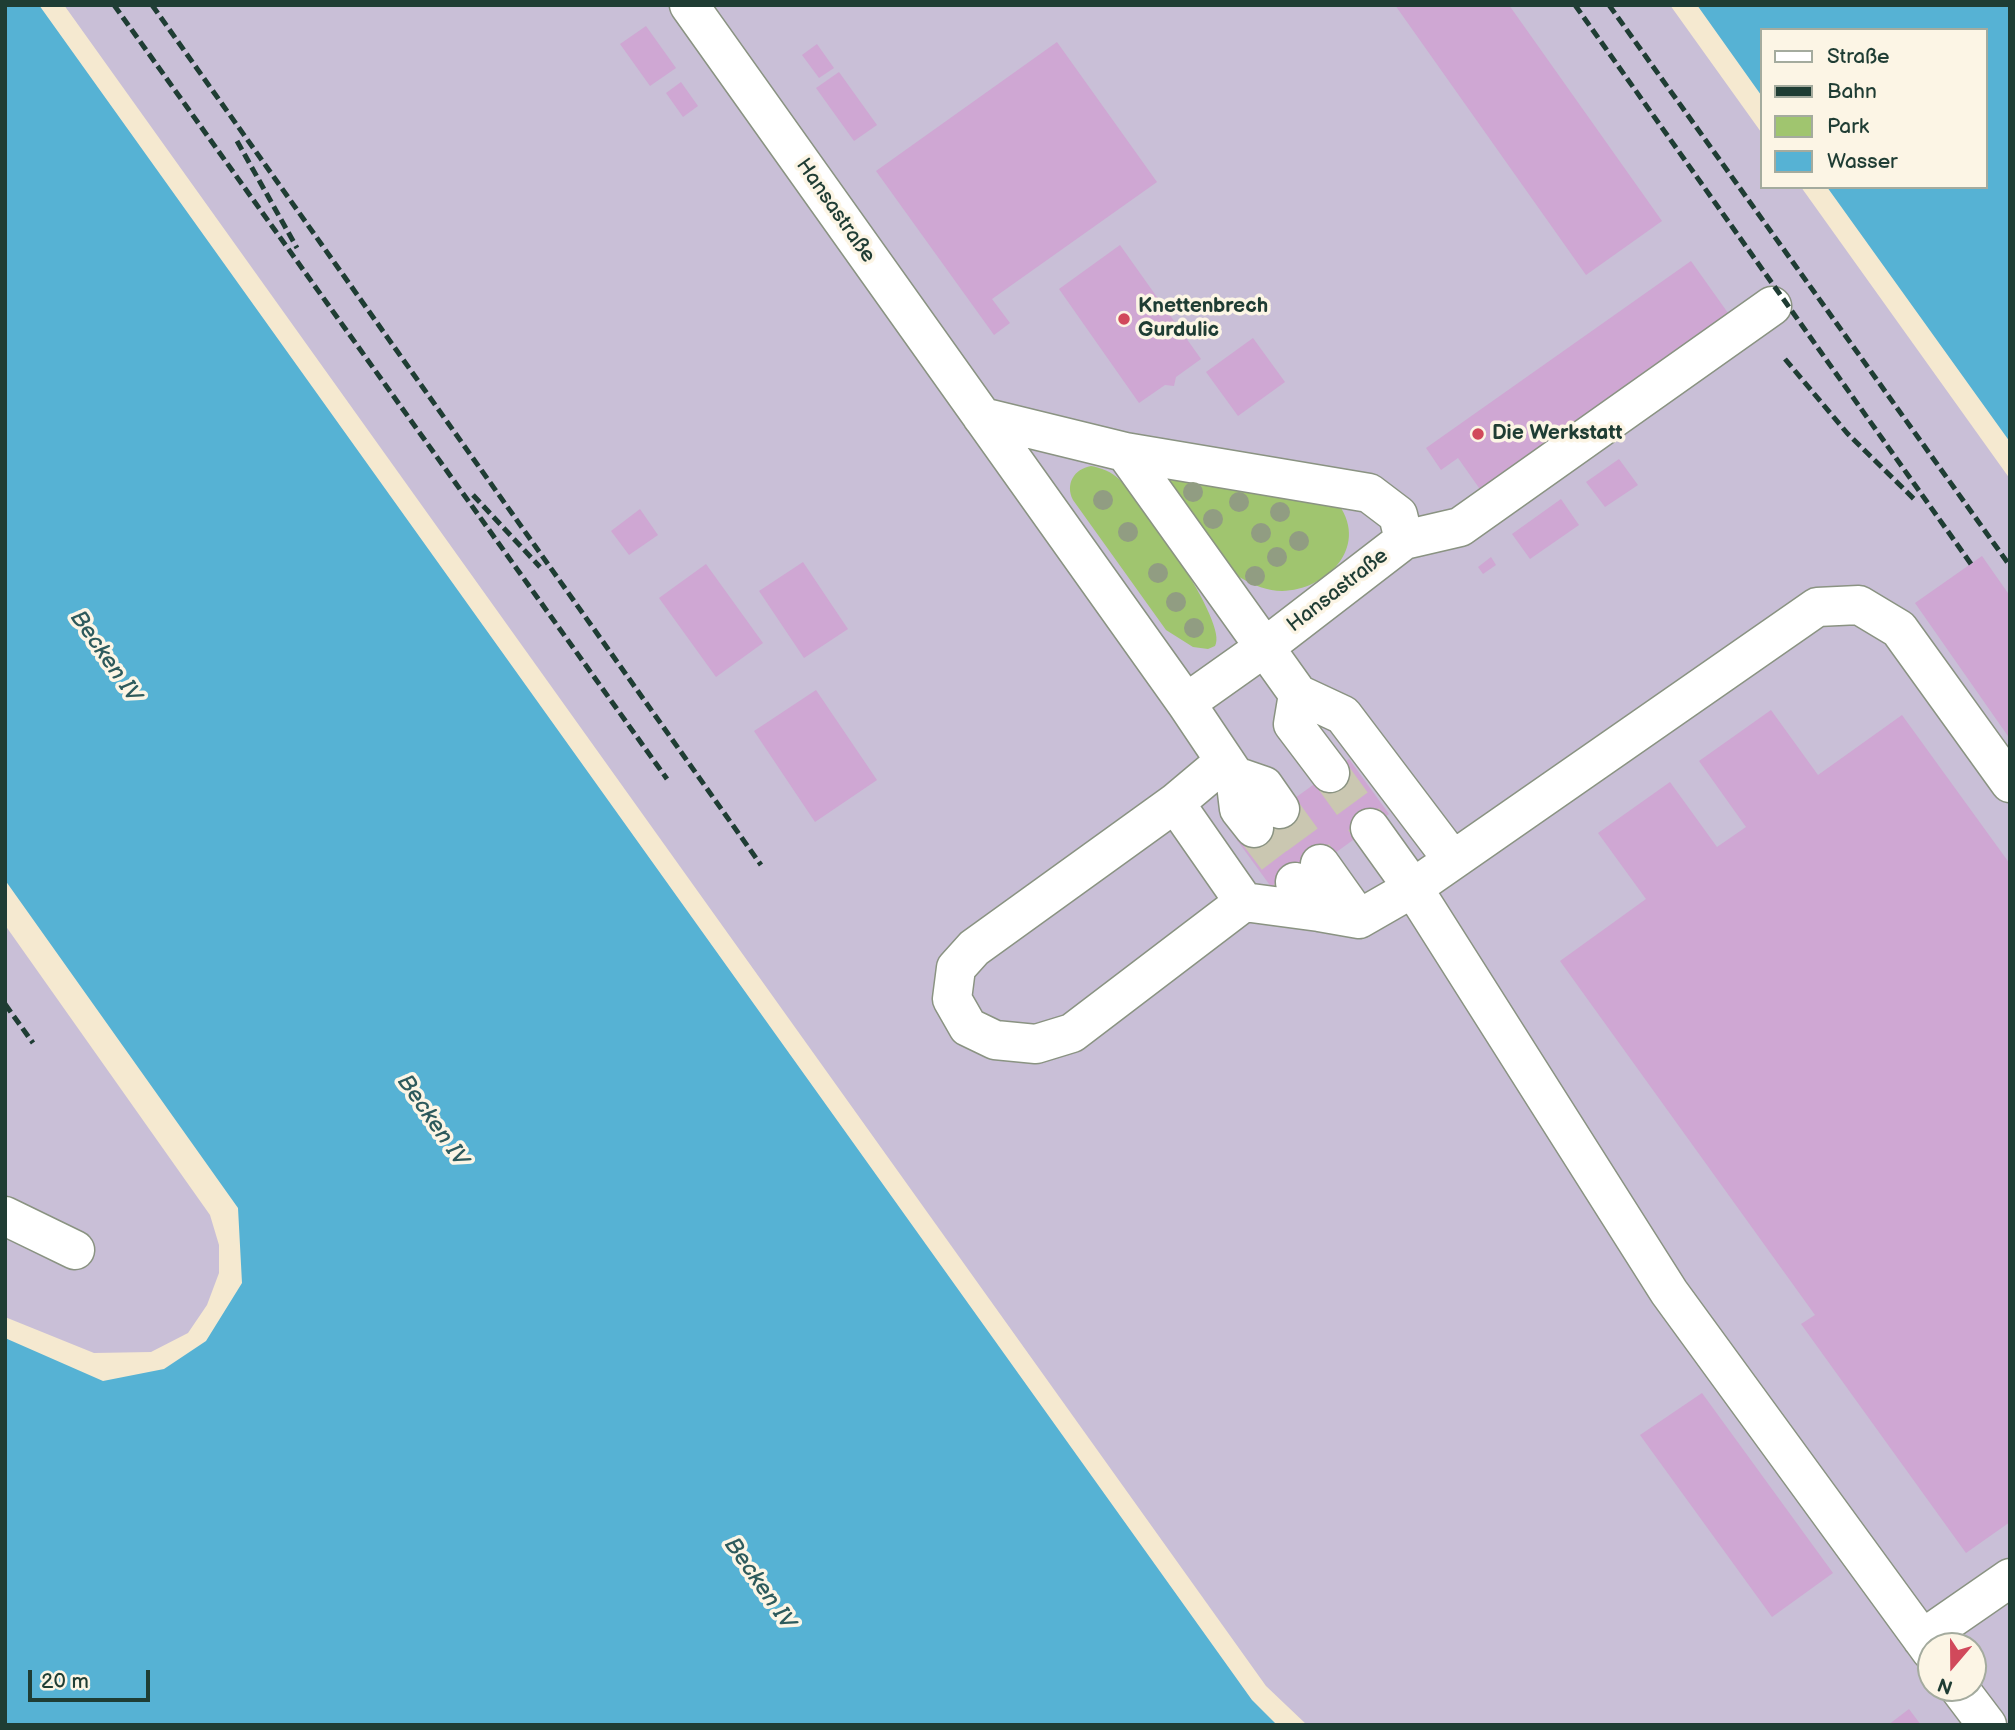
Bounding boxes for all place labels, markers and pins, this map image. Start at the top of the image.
place label: Knettenbrech Gurdulic [1138,294,1268,344]
marker: Knettenbrech Gurdulic [1116,311,1132,327]
place label: Die Werkstatt [1492,421,1622,447]
marker: Die Werkstatt [1470,426,1486,442]

